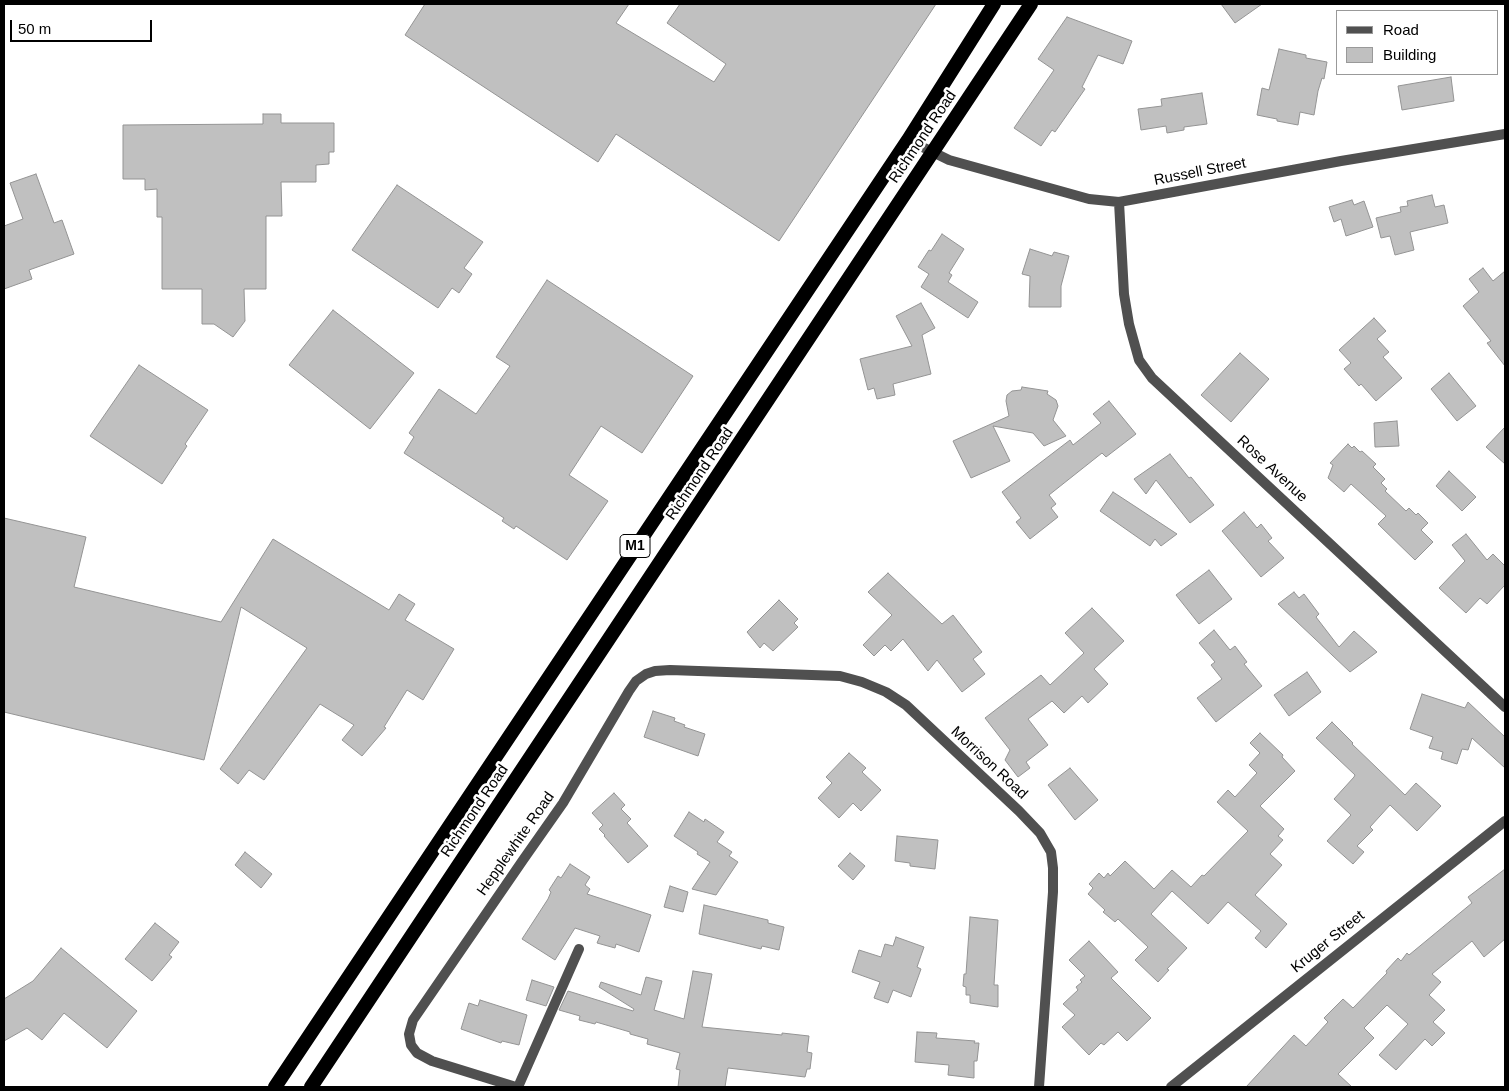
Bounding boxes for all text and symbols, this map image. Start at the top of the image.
scale bar [12,10,155,42]
legend [1336,10,1499,75]
text: 50 m [18,20,51,37]
text: Road [1383,21,1419,38]
text: Building [1383,46,1436,63]
street label: Richmond Road [885,87,961,187]
street label: Russell Street [1152,154,1248,190]
street label: Richmond Road [662,424,738,524]
street label: Rose Avenue [1233,432,1311,506]
road number: M1 [620,534,650,558]
street label: Morrison Road [947,723,1031,803]
street label: Richmond Road [437,761,513,861]
street label: Hepplewhite Road [473,789,559,899]
street label: Kruger Street [1288,907,1368,977]

